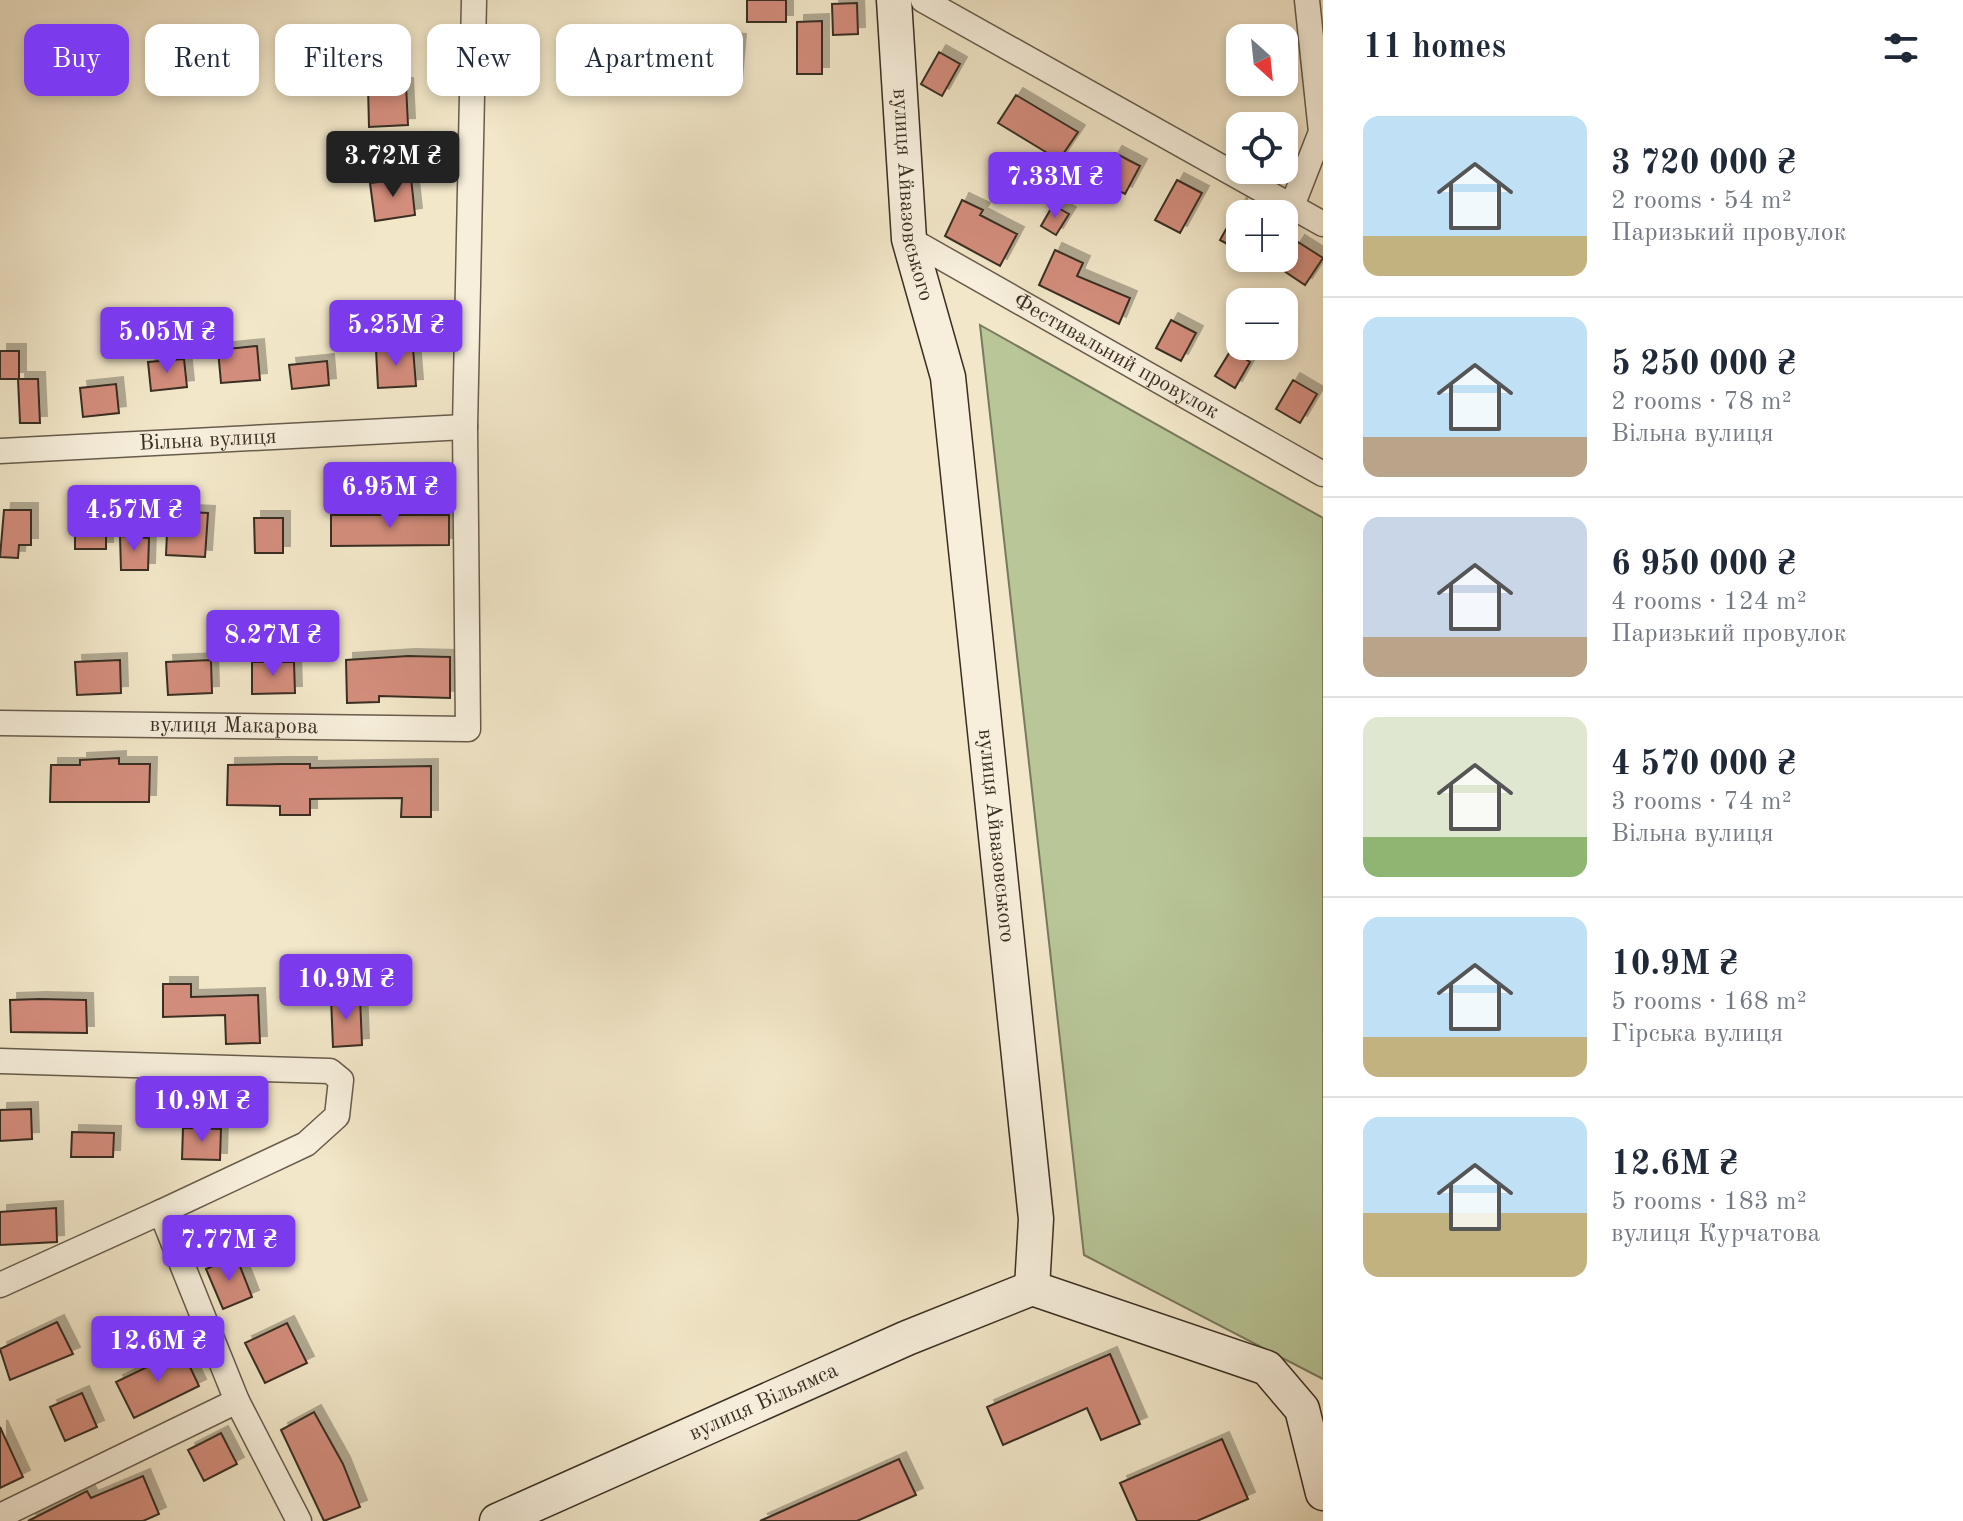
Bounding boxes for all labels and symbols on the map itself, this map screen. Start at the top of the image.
north arrow [1226,24,1298,96]
street label: вулиця Айвазовського [889,88,937,304]
pin: 3.72M ₴ [319,131,467,199]
pin: 7.33M ₴ [981,152,1129,220]
street label: Фестивальний провулок [1009,290,1222,423]
pin: 5.25M ₴ [322,300,470,368]
pin: 5.05M ₴ [93,307,241,375]
street label: Вільна вулиця [138,426,277,455]
pin: 6.95M ₴ [316,462,464,530]
pin: 4.57M ₴ [60,485,208,553]
pin: 8.27M ₴ [199,610,347,678]
street label: вулиця Макарова [150,714,319,738]
street label: вулиця Айвазовського [974,728,1018,944]
pin: 10.9M ₴ [272,954,420,1022]
pin: 10.9M ₴ [128,1076,276,1144]
pin: 7.77M ₴ [155,1215,303,1283]
pin: 12.6M ₴ [84,1316,232,1384]
street label: вулиця Вільямса [686,1359,842,1445]

